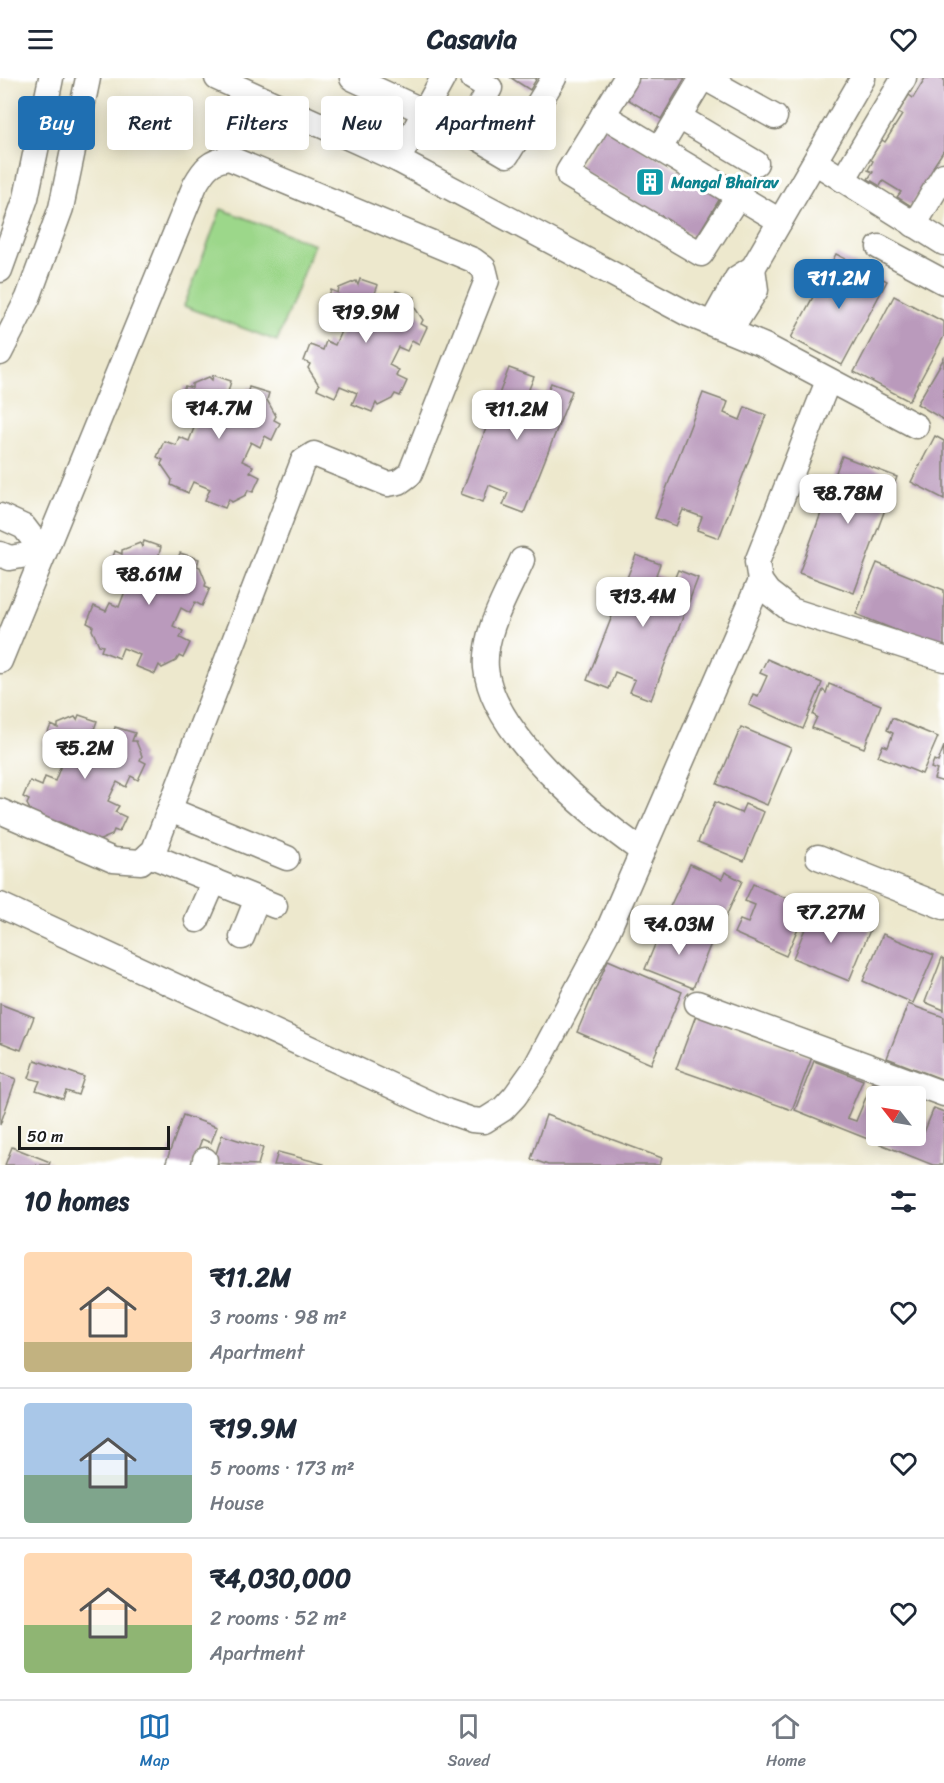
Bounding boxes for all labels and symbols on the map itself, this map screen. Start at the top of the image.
building icon: Mangal Bhairav [634,166,666,198]
place label: Mangal Bhairav [670,168,780,197]
pin: ₹11.2M [790,259,888,310]
pin: ₹19.9M [317,293,415,344]
pin: ₹14.7M [170,389,268,440]
pin: ₹11.2M [468,390,566,441]
pin: ₹8.78M [799,474,897,525]
pin: ₹8.61M [100,555,198,606]
pin: ₹13.4M [594,577,692,628]
pin: ₹5.2M [43,729,127,780]
pin: ₹7.27M [782,893,880,944]
pin: ₹4.03M [630,905,728,956]
north arrow [866,1086,926,1146]
scale bar [18,1123,170,1150]

